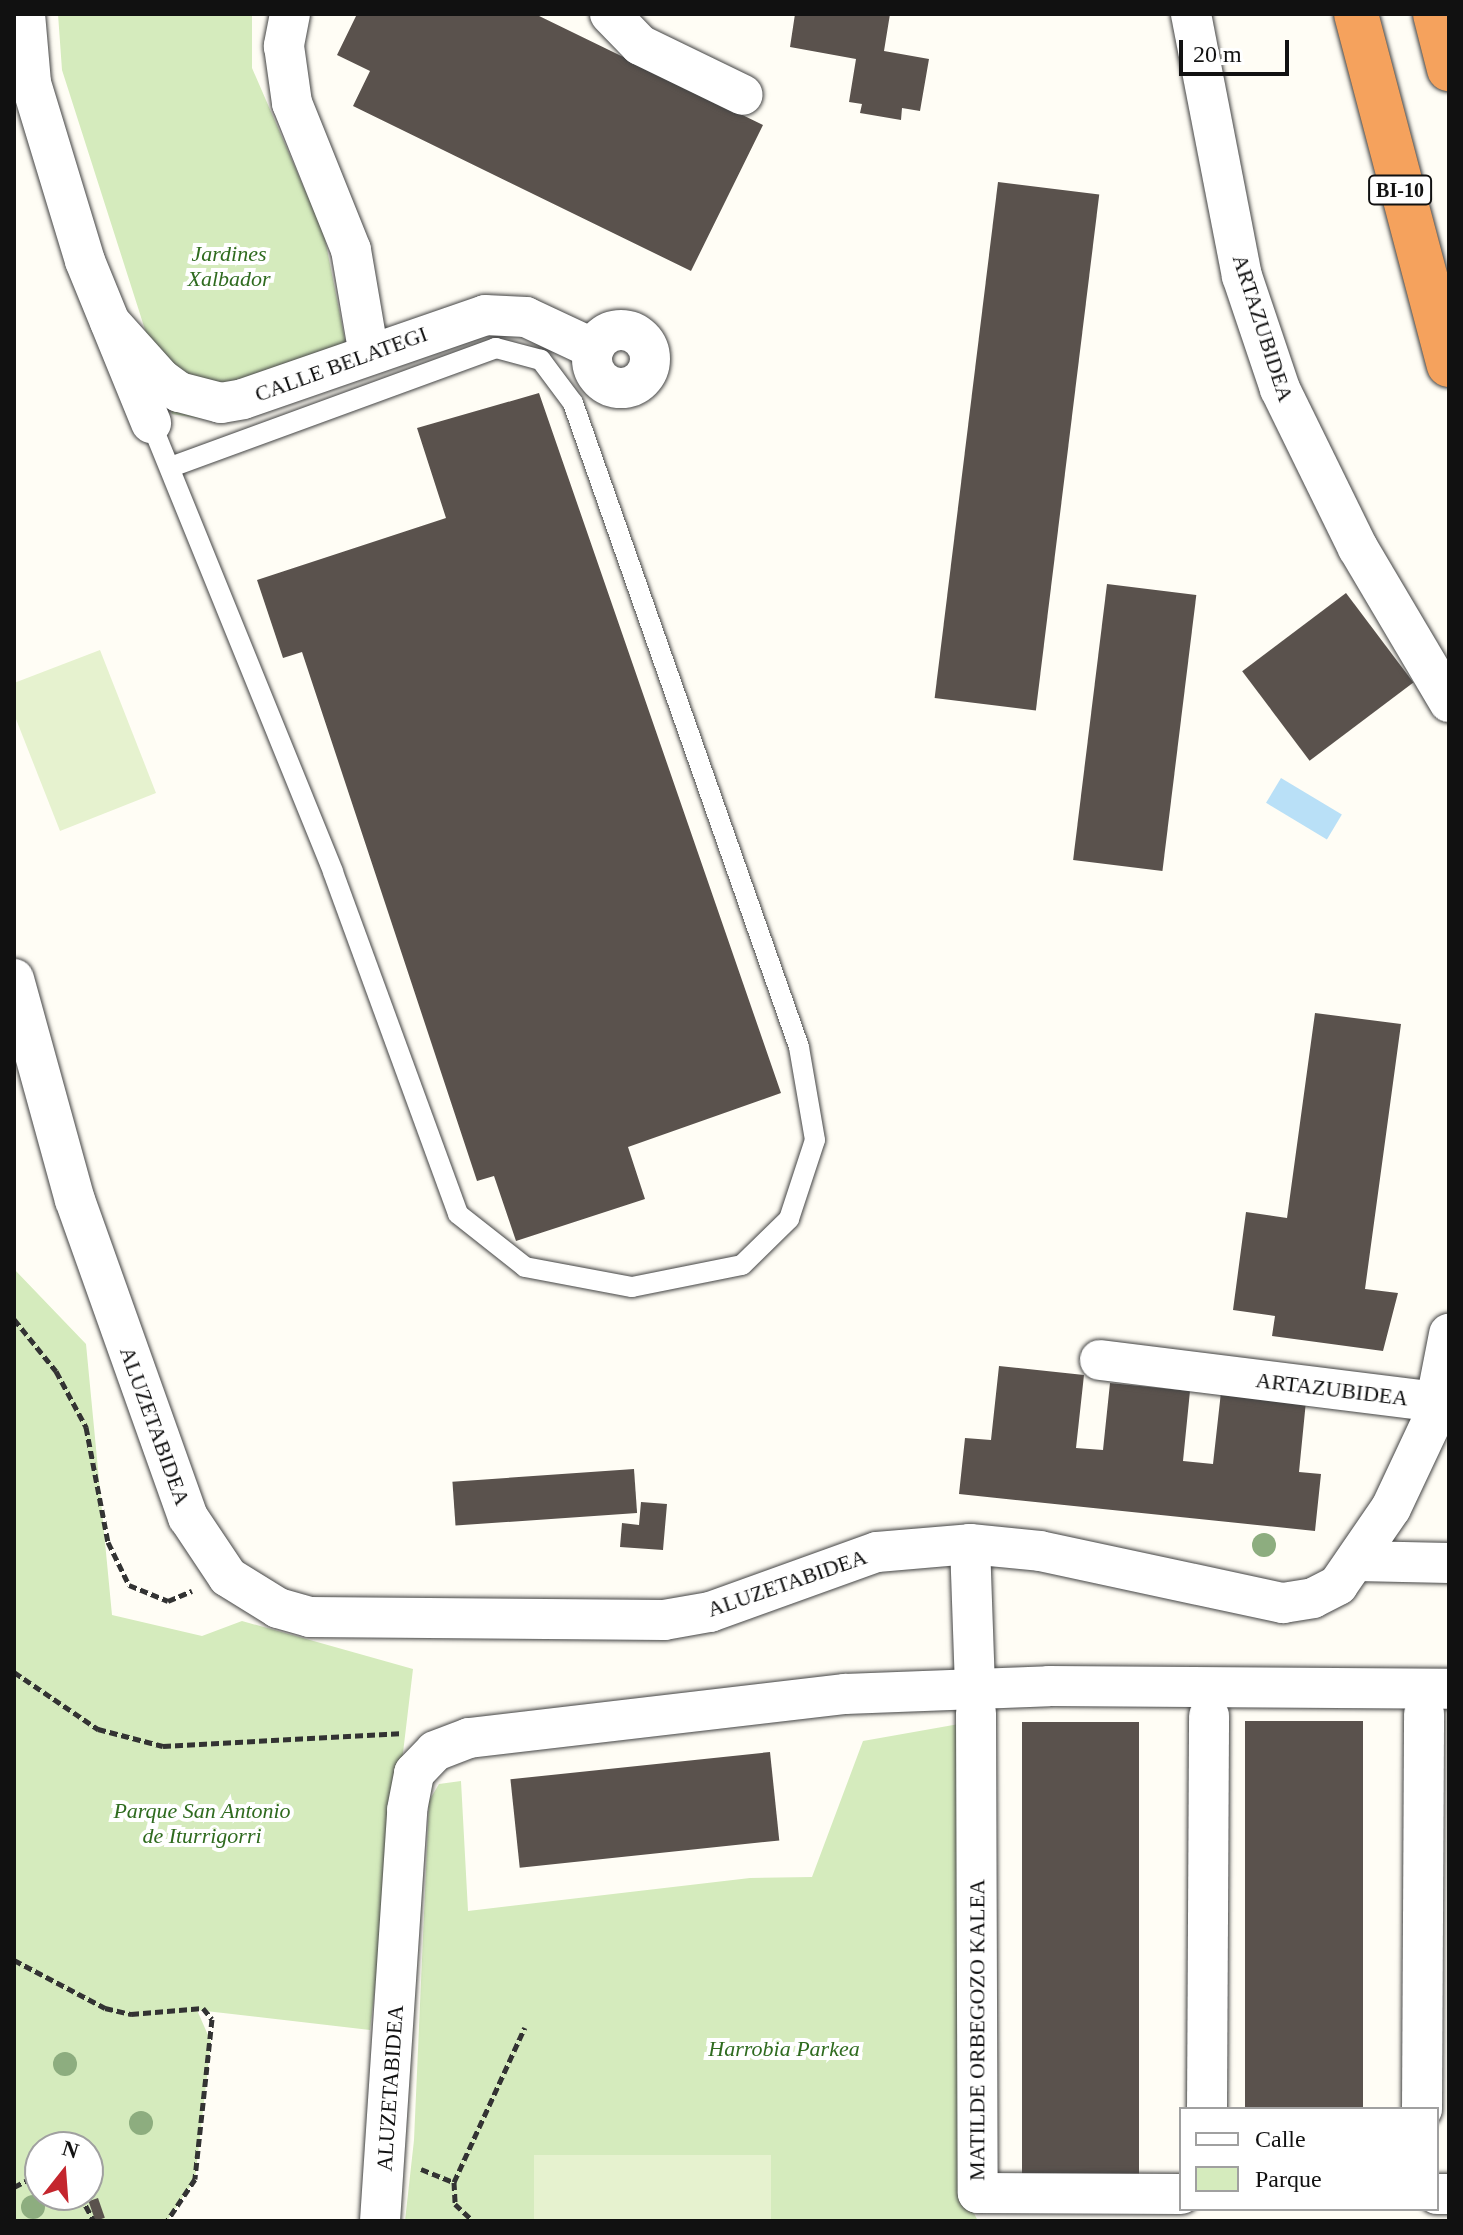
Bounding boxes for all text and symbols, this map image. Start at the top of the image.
scale bar [1183,24,1293,74]
text: 20 m [1193,41,1242,67]
road number: BI-10 [1368,174,1432,206]
park label: Jardines Xalbador [187,240,271,292]
street label: ARTAZUBIDEA [1227,251,1299,405]
street label: CALLE BELATEGI [251,321,431,407]
street label: ALUZETABIDEA [114,1343,196,1509]
street label: ARTAZUBIDEA [1254,1367,1410,1411]
street label: ALUZETABIDEA [704,1543,870,1623]
park label: Parque San Antonio de Iturrigorri [113,1797,291,1848]
street label: MATILDE ORBEGOZO KALEA [964,1879,990,2181]
street label: ALUZETABIDEA [371,2004,409,2172]
park label: Harrobia Parkea [708,2036,860,2062]
legend [1179,2107,1439,2211]
text: Calle [1255,2126,1306,2152]
north arrow [24,2131,104,2211]
text: N [59,2135,82,2164]
text: Parque [1255,2166,1322,2192]

